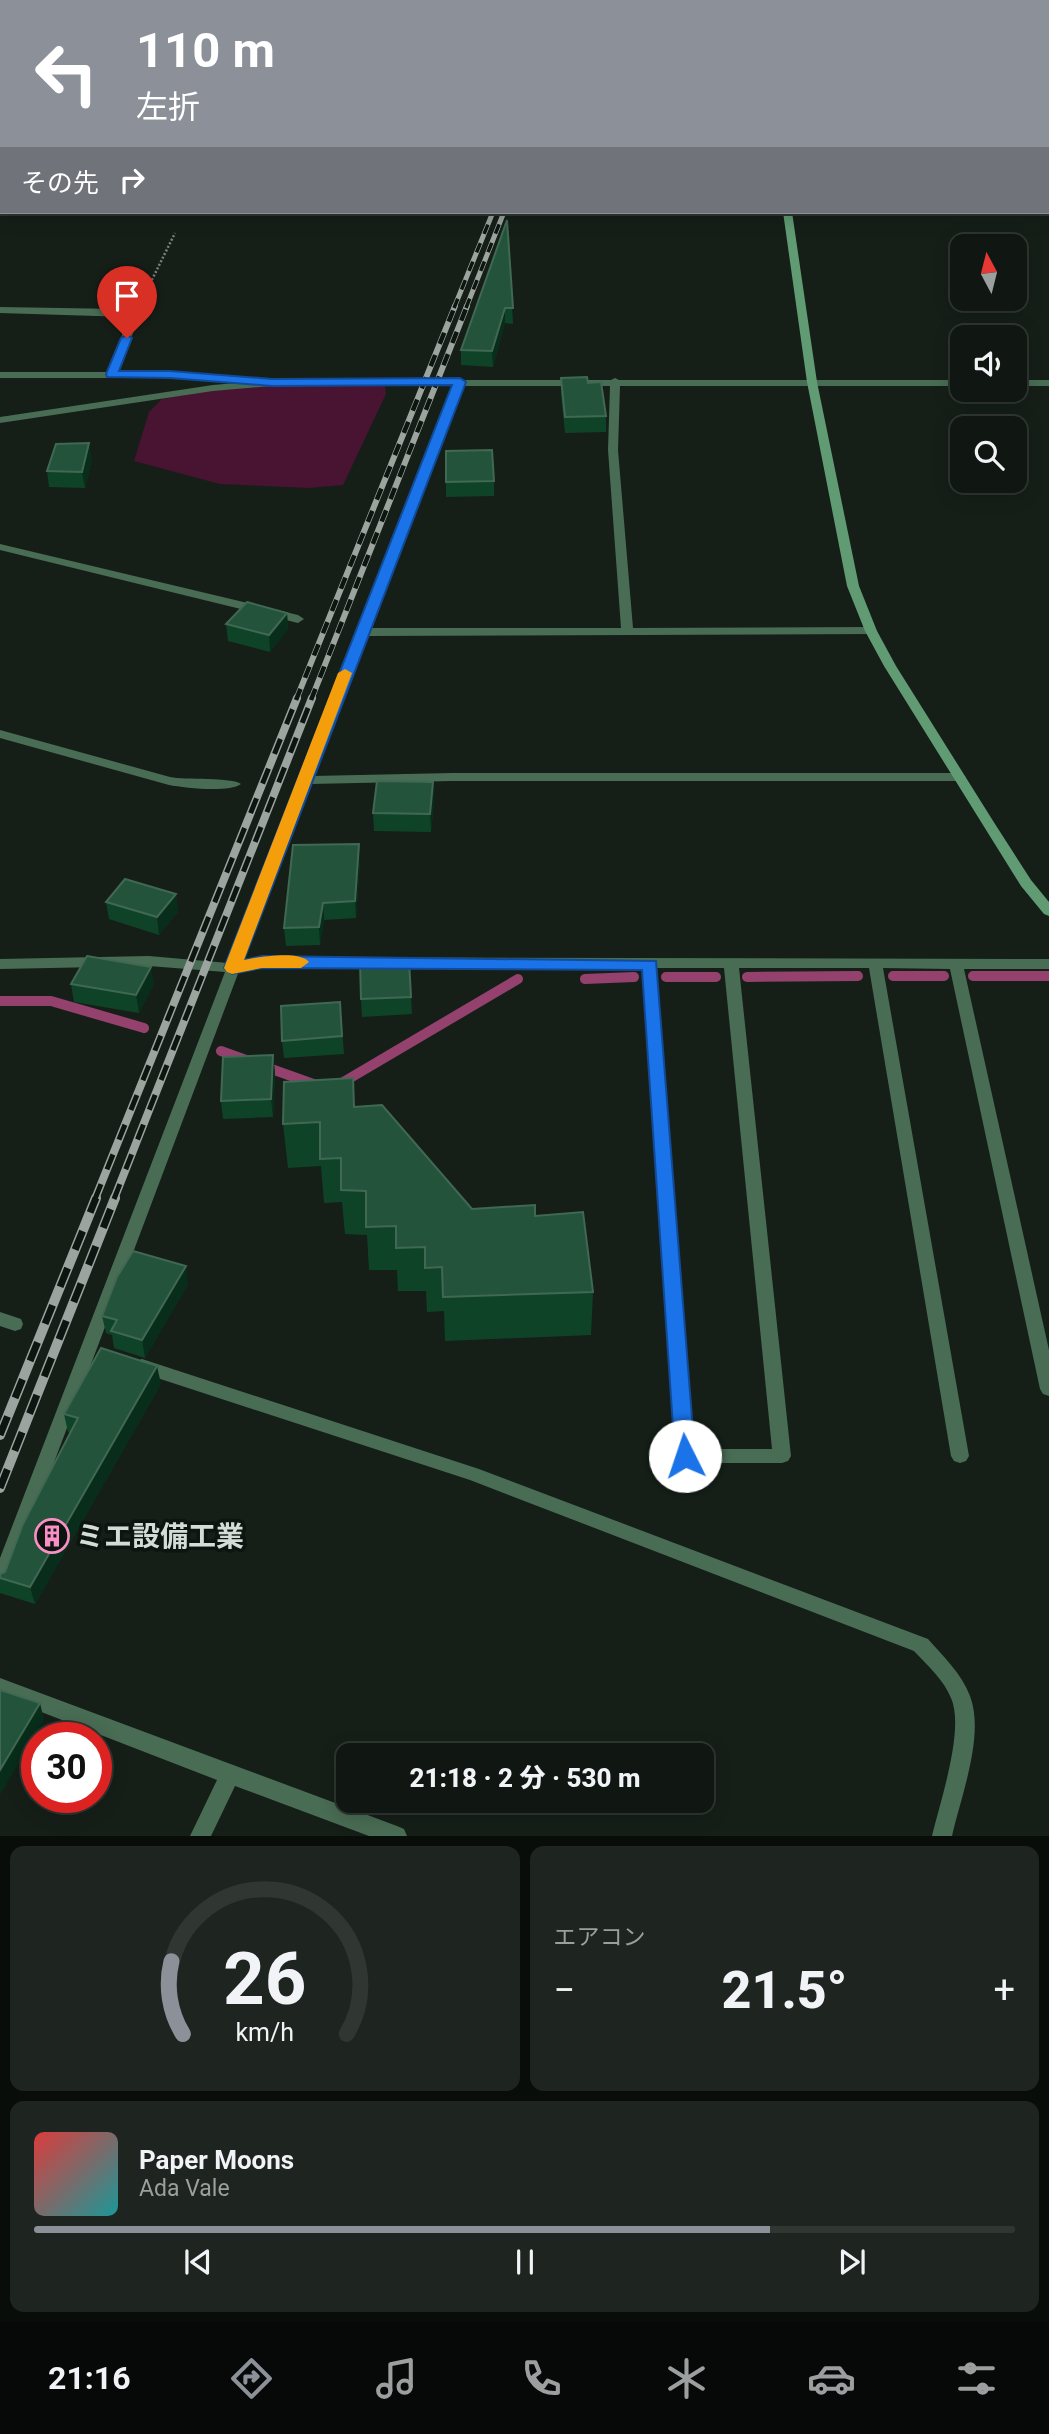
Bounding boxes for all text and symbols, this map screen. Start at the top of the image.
text: 110 m [136,22,275,79]
icon: left [21,28,112,119]
text: 左折 [136,88,200,126]
icon: right [113,161,151,199]
text: その先 [21,168,99,198]
north arrow [950,234,1027,312]
map controls [950,234,1027,493]
pin [97,266,157,338]
icon: arrive [108,277,146,315]
button: sound [950,325,1027,402]
button: search [950,416,1027,493]
position arrow [648,1419,722,1493]
building icon: ミエ設備工業 [33,1517,71,1555]
place label: ミエ設備工業 [76,1520,244,1553]
speed limit sign: 30 [21,1722,112,1813]
text: 21:18 · 2 分 · 530 m [409,1763,641,1793]
text: エアコン [554,1924,646,1951]
text: 26 [223,1937,307,2023]
text: 21.5° [721,1960,847,2021]
text: − [554,1968,575,2012]
text: + [993,1968,1015,2012]
text: km/h [235,2018,294,2047]
text: Paper Moons [139,2145,294,2175]
text: Ada Vale [139,2175,230,2202]
icon: previous [179,2243,217,2281]
icon: pause [506,2243,544,2281]
icon: next [833,2243,871,2281]
icon: directions [227,2354,276,2403]
icon: music [372,2354,421,2403]
icon: phone [517,2354,566,2403]
icon: climate [662,2354,711,2403]
icon: car [807,2354,856,2403]
icon: filters [952,2354,1001,2403]
text: 21:16 [48,2359,130,2397]

